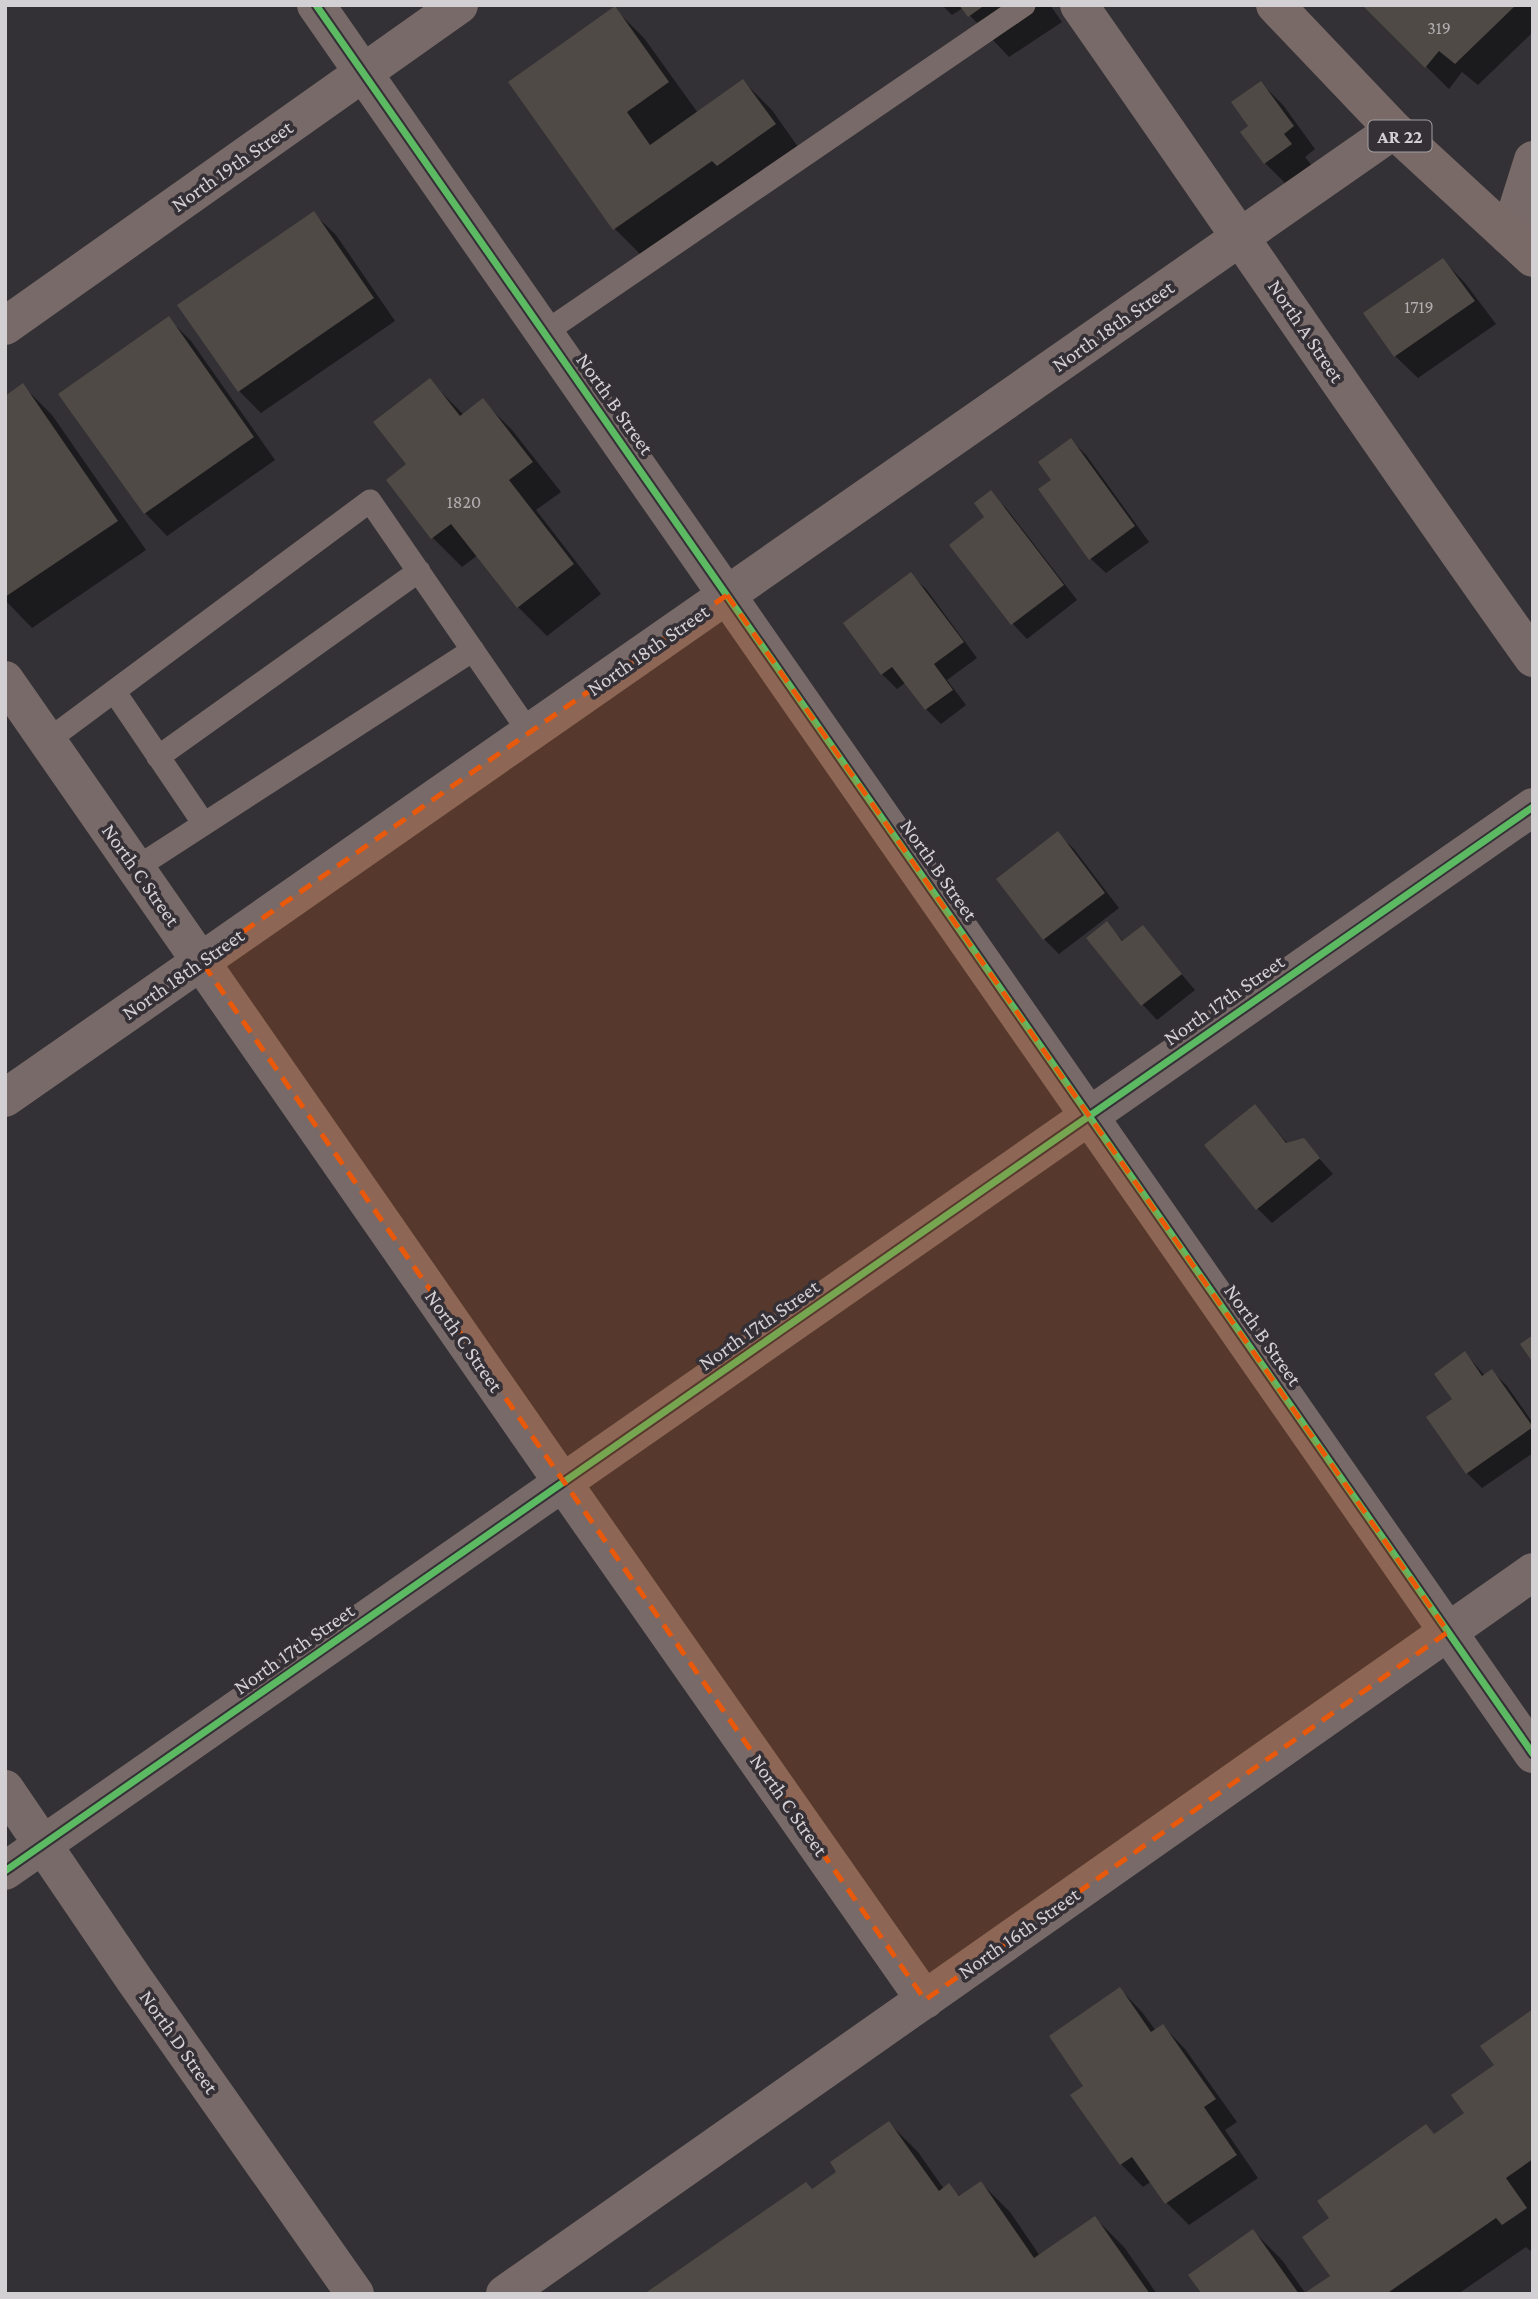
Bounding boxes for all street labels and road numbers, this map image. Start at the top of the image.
street label: North 19th Street [167,115,298,217]
road number: AR 22 [1368,120,1432,152]
street label: North 18th Street [1047,274,1179,377]
street label: North A Street [1263,275,1350,388]
street label: North B Street [571,349,659,460]
street label: North 18th Street [582,598,714,701]
street label: North B Street [895,815,983,926]
street label: North C Street [97,819,186,932]
street label: North 18th Street [117,922,249,1025]
street label: North 17th Street [1159,949,1290,1050]
street label: North 17th Street [694,1274,825,1375]
street label: North B Street [1219,1280,1307,1391]
street label: North C Street [420,1285,509,1398]
street label: North 17th Street [229,1598,360,1699]
street label: North C Street [745,1749,834,1862]
street label: North 16th Street [954,1882,1085,1984]
street label: North D Street [135,1986,224,2099]

